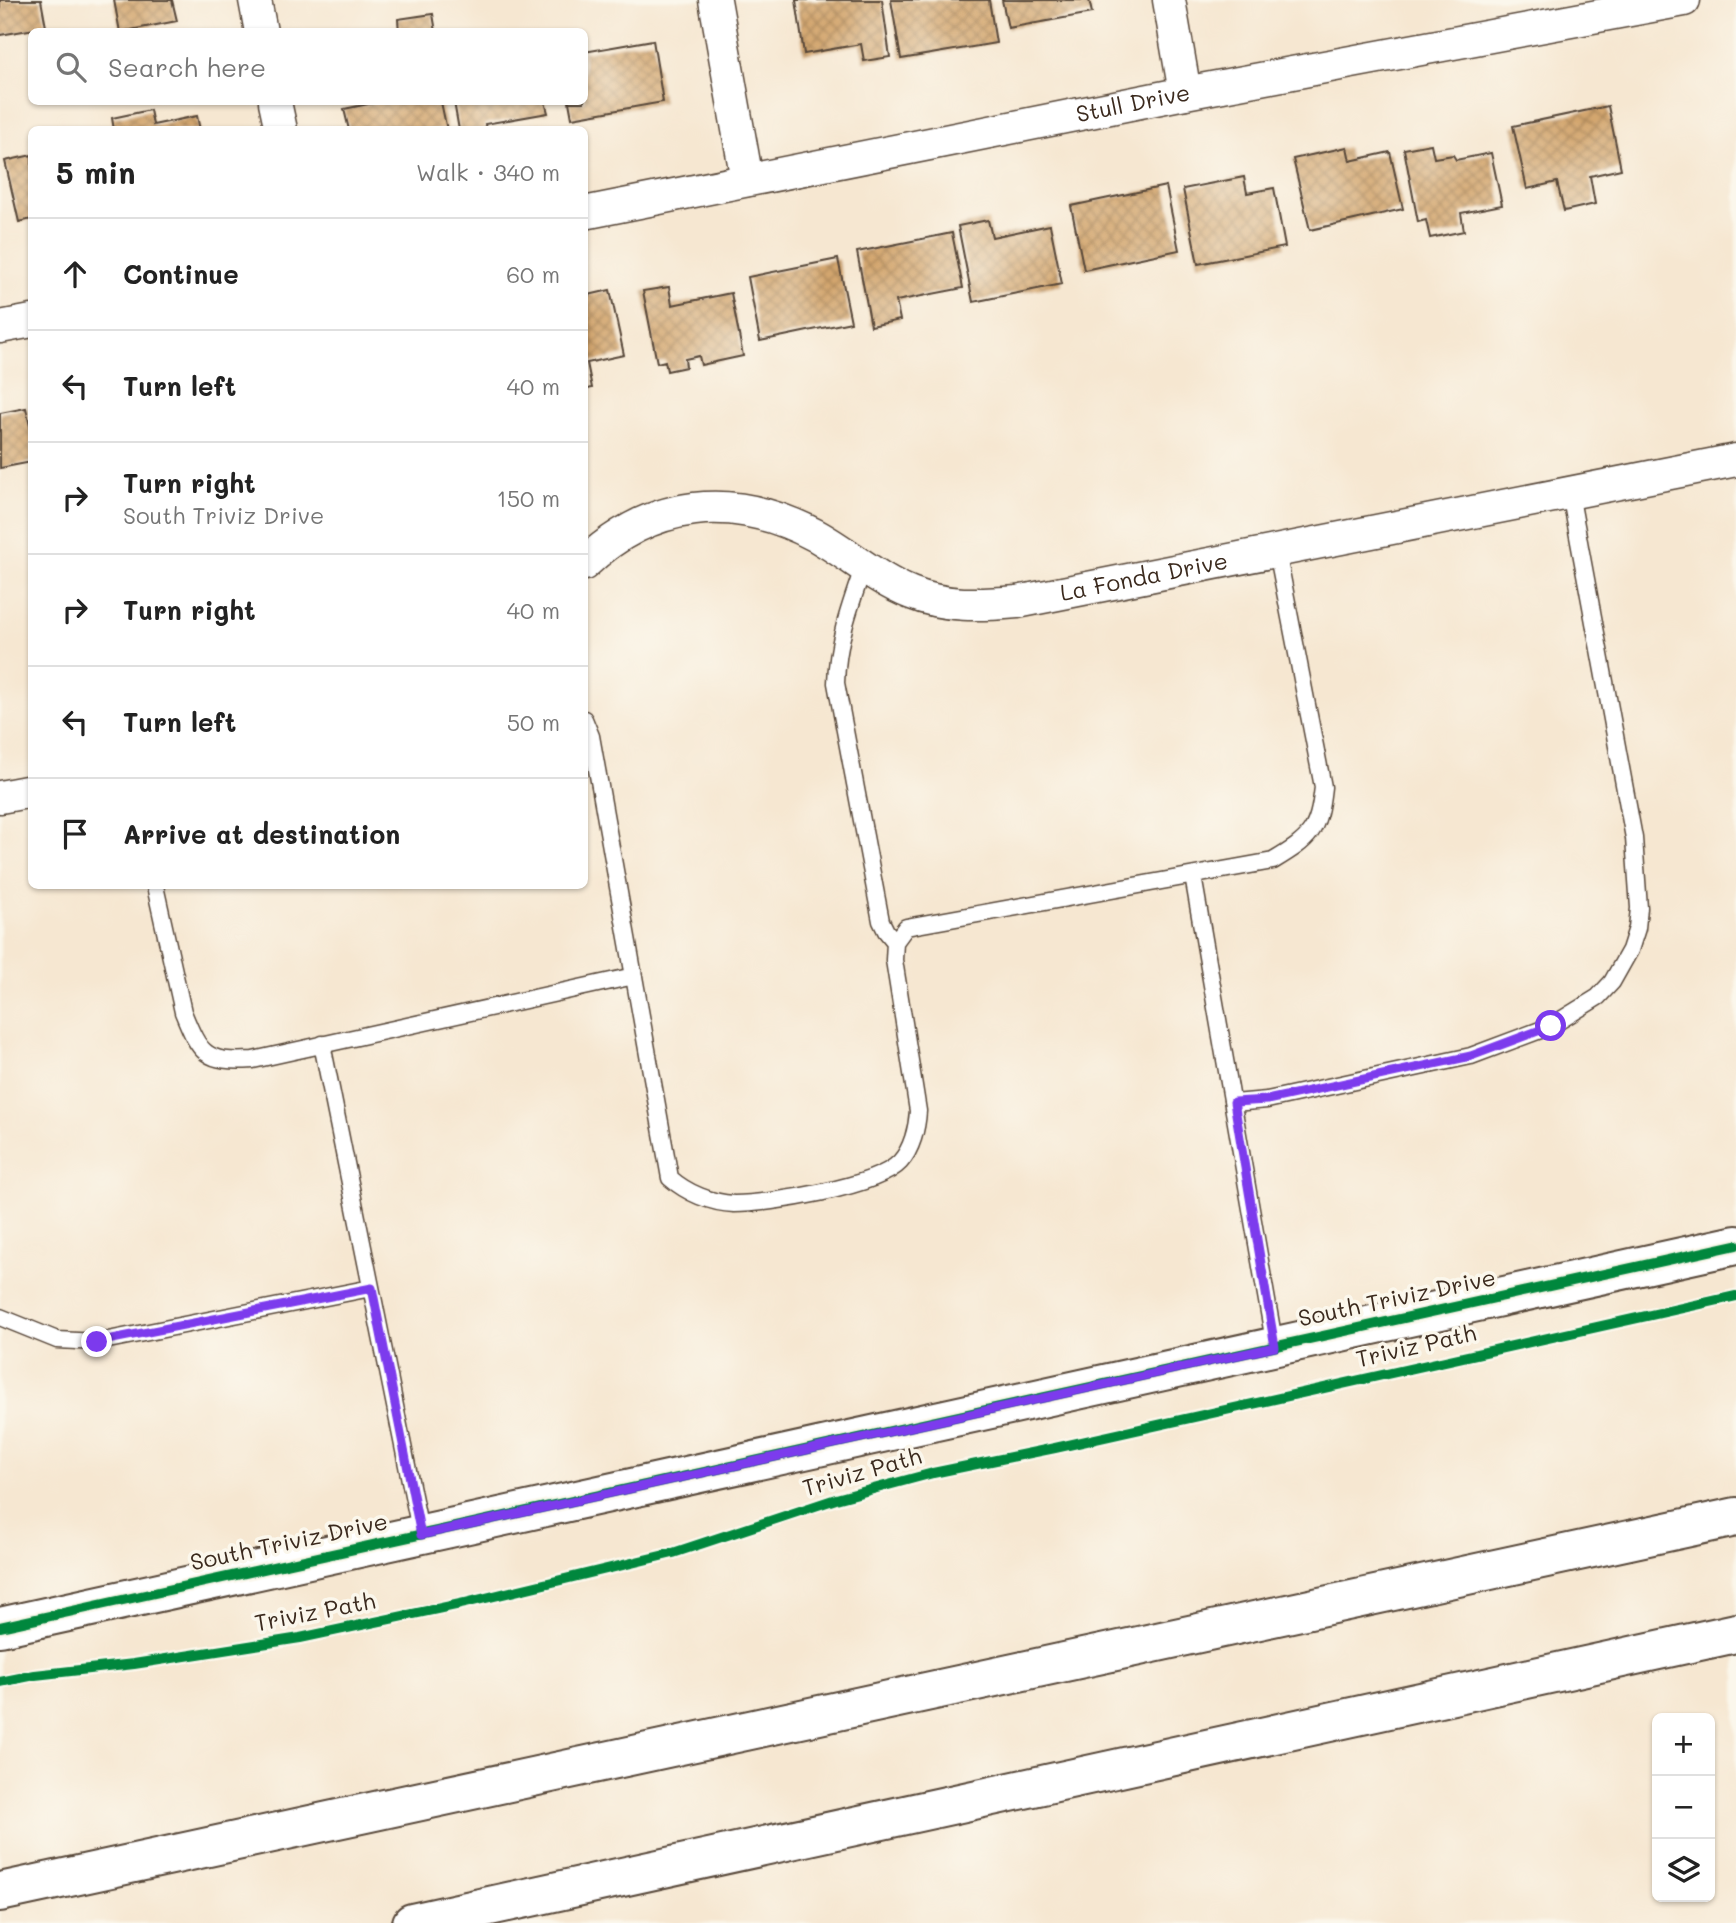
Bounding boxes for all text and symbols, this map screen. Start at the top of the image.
search box [28,28,588,105]
icon: search [52,48,90,86]
text: Search here [108,50,266,84]
street label: Stull Drive [1073,76,1193,128]
text: 5 min [56,152,136,192]
text: Walk · 340 m [416,157,560,187]
icon: ahead [56,255,94,293]
text: Continue [123,257,239,291]
text: 60 m [506,259,560,289]
icon: left [56,367,94,405]
text: Turn left [123,369,236,403]
text: 40 m [507,371,560,401]
text: Turn right [123,466,256,500]
icon: right [56,479,94,517]
text: 150 m [496,483,560,513]
text: South Triviz Drive [123,500,324,530]
street label: La Fonda Drive [1057,545,1230,607]
icon: right [56,591,94,629]
text: Turn right [123,593,256,627]
text: 40 m [507,595,560,625]
icon: left [56,703,94,741]
text: Turn left [123,705,236,739]
text: 50 m [507,707,560,737]
icon: arrive [56,815,94,853]
text: Arrive at destination [123,817,400,851]
route start [1535,1010,1566,1041]
street label: South Triviz Drive [1295,1261,1498,1333]
street label: Triviz Path [1353,1317,1479,1373]
route end [81,1326,112,1357]
street label: Triviz Path [799,1440,925,1502]
street label: South Triviz Drive [187,1505,390,1577]
street label: Triviz Path [252,1585,378,1637]
map controls [1652,1713,1715,1902]
button: + [1652,1713,1715,1776]
button: − [1652,1776,1715,1839]
button: layers [1652,1839,1715,1902]

